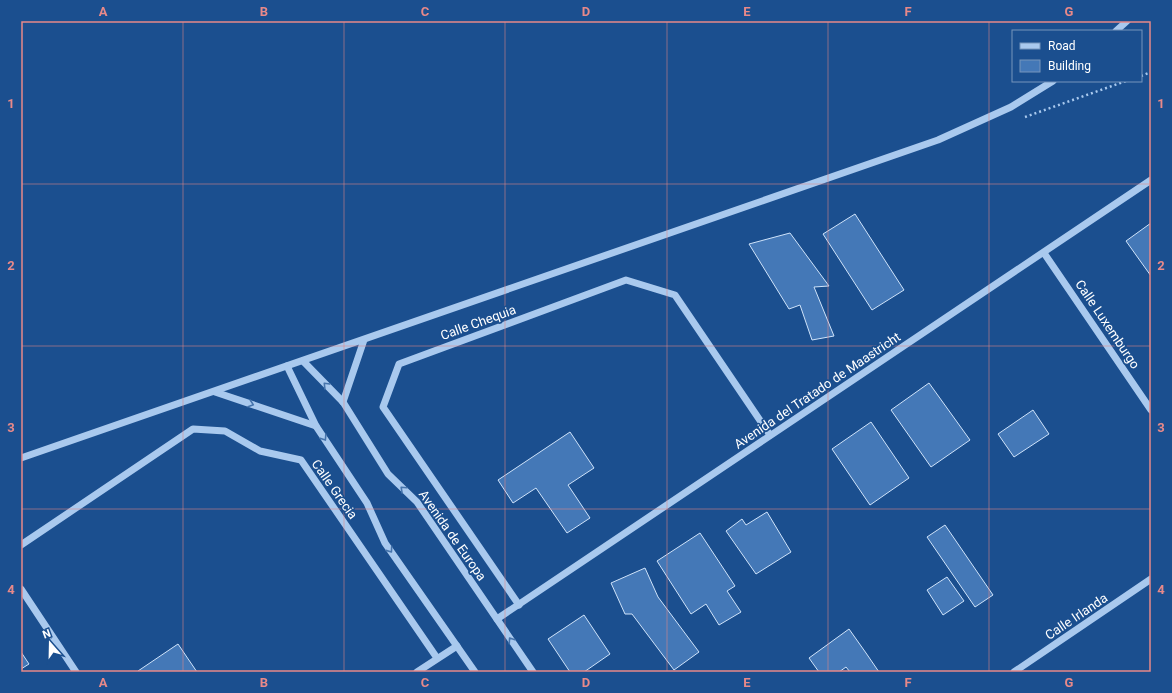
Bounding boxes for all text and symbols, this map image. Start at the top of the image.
text: A [99,4,108,19]
text: B [260,4,268,19]
text: C [421,4,430,19]
text: D [582,4,590,19]
text: E [743,4,751,19]
text: F [904,4,912,19]
text: G [1065,4,1074,19]
legend [1012,30,1142,82]
text: Road [1048,39,1076,53]
text: Building [1048,59,1091,73]
text: 1 [7,96,15,111]
text: 1 [1157,96,1165,111]
text: 2 [7,258,15,273]
text: 2 [1157,258,1165,273]
street label: Calle Luxemburgo [1072,277,1143,372]
street label: Calle Chequia [438,302,518,343]
street label: Avenida del Tratado de Maastricht [731,329,903,452]
one-way arrow [323,382,331,390]
one-way arrow [248,399,255,408]
text: 3 [7,420,15,435]
text: 3 [1157,420,1165,435]
one-way arrow [319,434,327,441]
street label: Calle Grecia [309,457,361,522]
one-way arrow [400,486,408,493]
street label: Avenida de Europa [416,487,489,583]
one-way arrow [385,546,393,553]
text: 4 [7,582,15,597]
text: 4 [1157,582,1165,597]
street label: Calle Irlanda [1042,590,1110,643]
north arrow [30,623,70,663]
text: N [41,627,53,642]
one-way arrow [508,637,516,644]
text: A [99,675,108,690]
text: B [260,675,268,690]
text: C [421,675,430,690]
text: D [582,675,590,690]
text: E [743,675,751,690]
text: F [904,675,912,690]
text: G [1065,675,1074,690]

